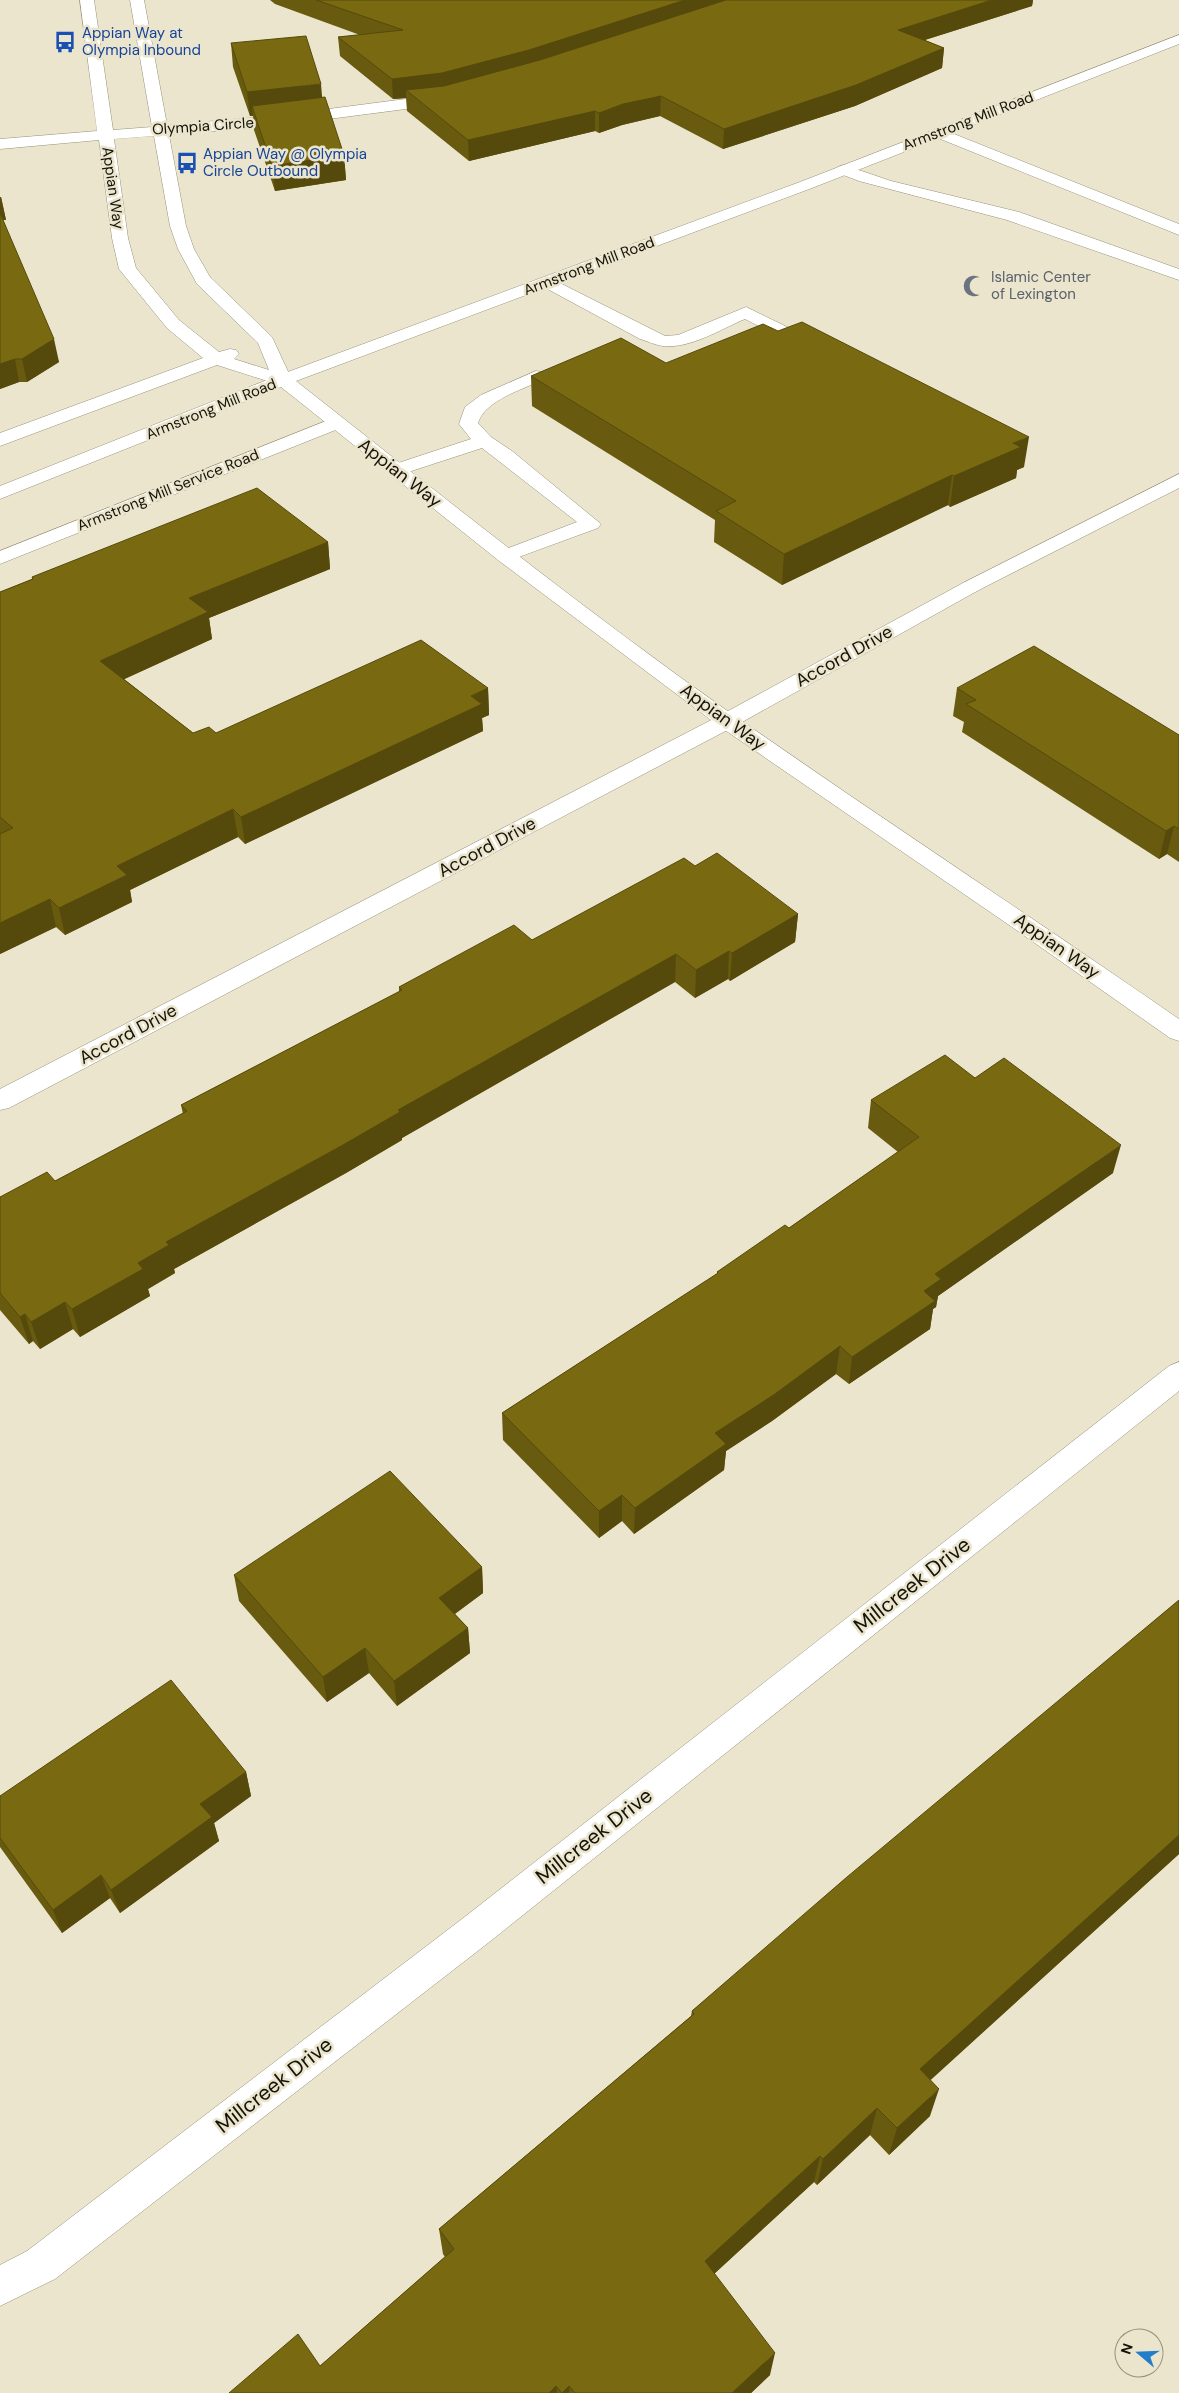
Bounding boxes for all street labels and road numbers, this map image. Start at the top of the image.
street label: Armstrong Mill Road [900,87,1036,155]
street label: Olympia Circle [151,112,255,140]
street label: Appian Way [97,145,129,231]
street label: Armstrong Mill Road [521,232,657,300]
street label: Armstrong Mill Road [143,374,279,444]
street label: Appian Way [353,433,447,513]
street label: Armstrong Mill Service Road [74,444,262,536]
street label: Accord Drive [791,619,897,693]
street label: Appian Way [676,678,770,756]
street label: Accord Drive [434,811,540,883]
street label: Appian Way [1009,908,1105,984]
street label: Accord Drive [75,998,181,1070]
street label: Millcreek Drive [848,1530,976,1640]
street label: Millcreek Drive [530,1781,658,1891]
street label: Millcreek Drive [210,2030,338,2140]

